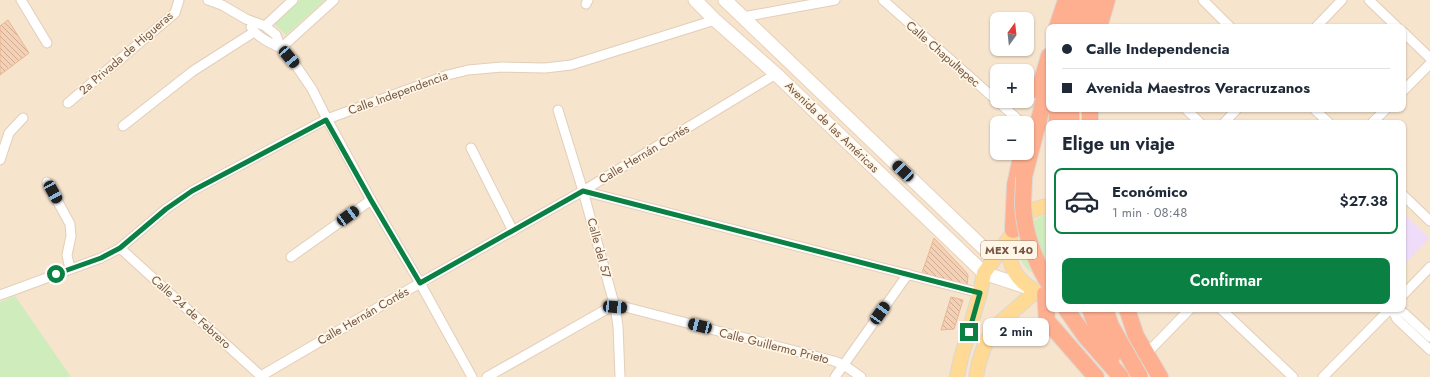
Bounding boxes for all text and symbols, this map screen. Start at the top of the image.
street label: 2a Privada de Higueras [75,7,177,99]
north arrow [990,12,1034,56]
map controls [990,12,1034,160]
street label: Calle Chapultepec [902,17,984,92]
text: Calle Independencia [1086,38,1230,60]
car [277,44,301,70]
button: + [990,64,1034,108]
street label: Calle Independencia [346,67,451,119]
street label: Avenida de las Américas [781,77,883,177]
text: Avenida Maestros Veracruzanos [1086,77,1310,99]
button: − [990,116,1034,160]
street label: Calle Hernán Cortés [595,120,693,188]
text: Elige un viaje [1062,131,1175,157]
car [890,158,916,184]
car [42,179,64,205]
text: Económico [1112,181,1187,203]
icon: car [1064,183,1100,219]
text: $27.38 [1340,190,1388,212]
text: 1 min · 08:48 [1112,203,1187,222]
car [335,204,361,228]
street label: Calle del 57 [582,216,616,281]
road number: MEX 140 [981,241,1037,259]
button: Confirmar [1062,258,1390,304]
route start [47,265,65,283]
street label: Calle 24 de Febrero [147,271,235,353]
street label: Calle Hernán Cortés [314,282,412,350]
car [603,300,627,314]
car [868,300,892,326]
car [687,317,713,335]
callout: 2 min [983,318,1049,346]
text: 2 min [999,322,1033,341]
route end [960,323,978,341]
street label: Calle Guillermo Prieto [717,324,831,368]

